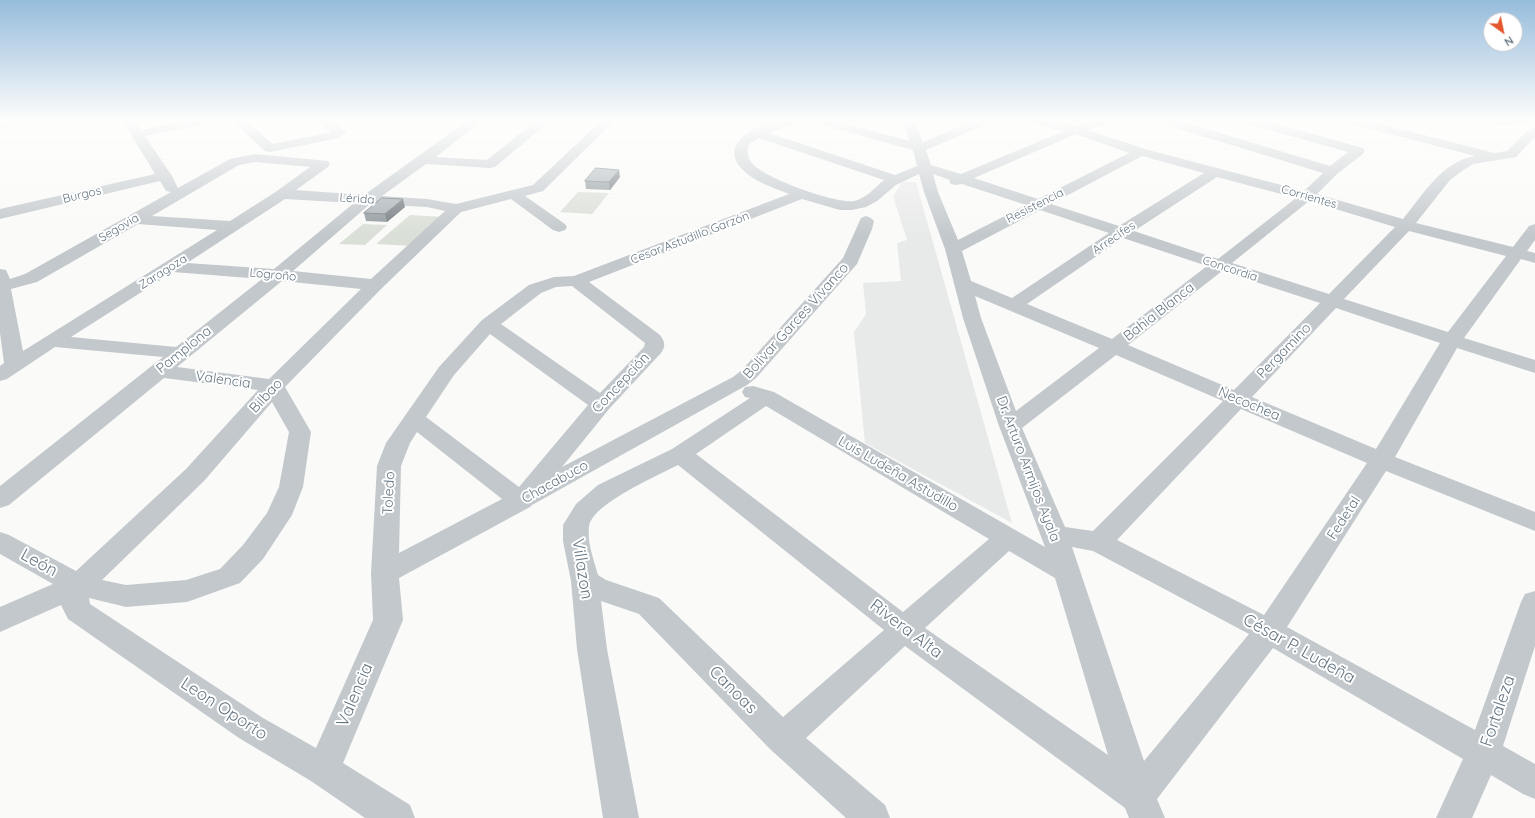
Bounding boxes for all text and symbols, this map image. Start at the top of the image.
north arrow [1483,12,1523,52]
text: N [1502,33,1516,49]
street label: Corrientes [1280,182,1338,212]
street label: Burgos [61,184,103,206]
street label: Resistencia [1004,185,1066,227]
street label: Lérida [339,191,375,207]
street label: Cesar Astudillo Garzón [629,209,751,267]
street label: Segovia [96,211,142,245]
street label: Arrecifes [1090,218,1138,258]
street label: Zaragoza [136,252,190,292]
street label: Concordia [1201,253,1259,285]
street label: Bolivar Garces Vivanco [740,260,852,382]
street label: Logroño [249,266,297,284]
street label: Bahia Blanca [1120,279,1198,345]
street label: Pergamino [1253,320,1315,382]
street label: Pamplona [153,323,215,377]
street label: Concepción [589,349,653,417]
street label: Valencia [194,368,252,392]
street label: Bilbao [246,375,286,417]
street label: Necochea [1216,383,1282,425]
street label: Dr. Arturo Armijos Ayala [992,394,1064,544]
street label: Luis Ludeña Astudillo [835,433,961,515]
street label: Chacabuco [519,457,591,507]
street label: Toledo [379,471,399,515]
street label: Fedetal [1324,493,1364,543]
street label: Villazon [567,537,597,601]
street label: León [17,545,61,581]
street label: Rivera Alta [866,595,946,663]
street label: César P. Ludeña [1239,610,1359,688]
street label: Valencia [332,660,378,730]
street label: Canoas [705,662,761,718]
street label: Leon Oporto [177,673,271,745]
street label: Fortaleza [1476,673,1520,749]

